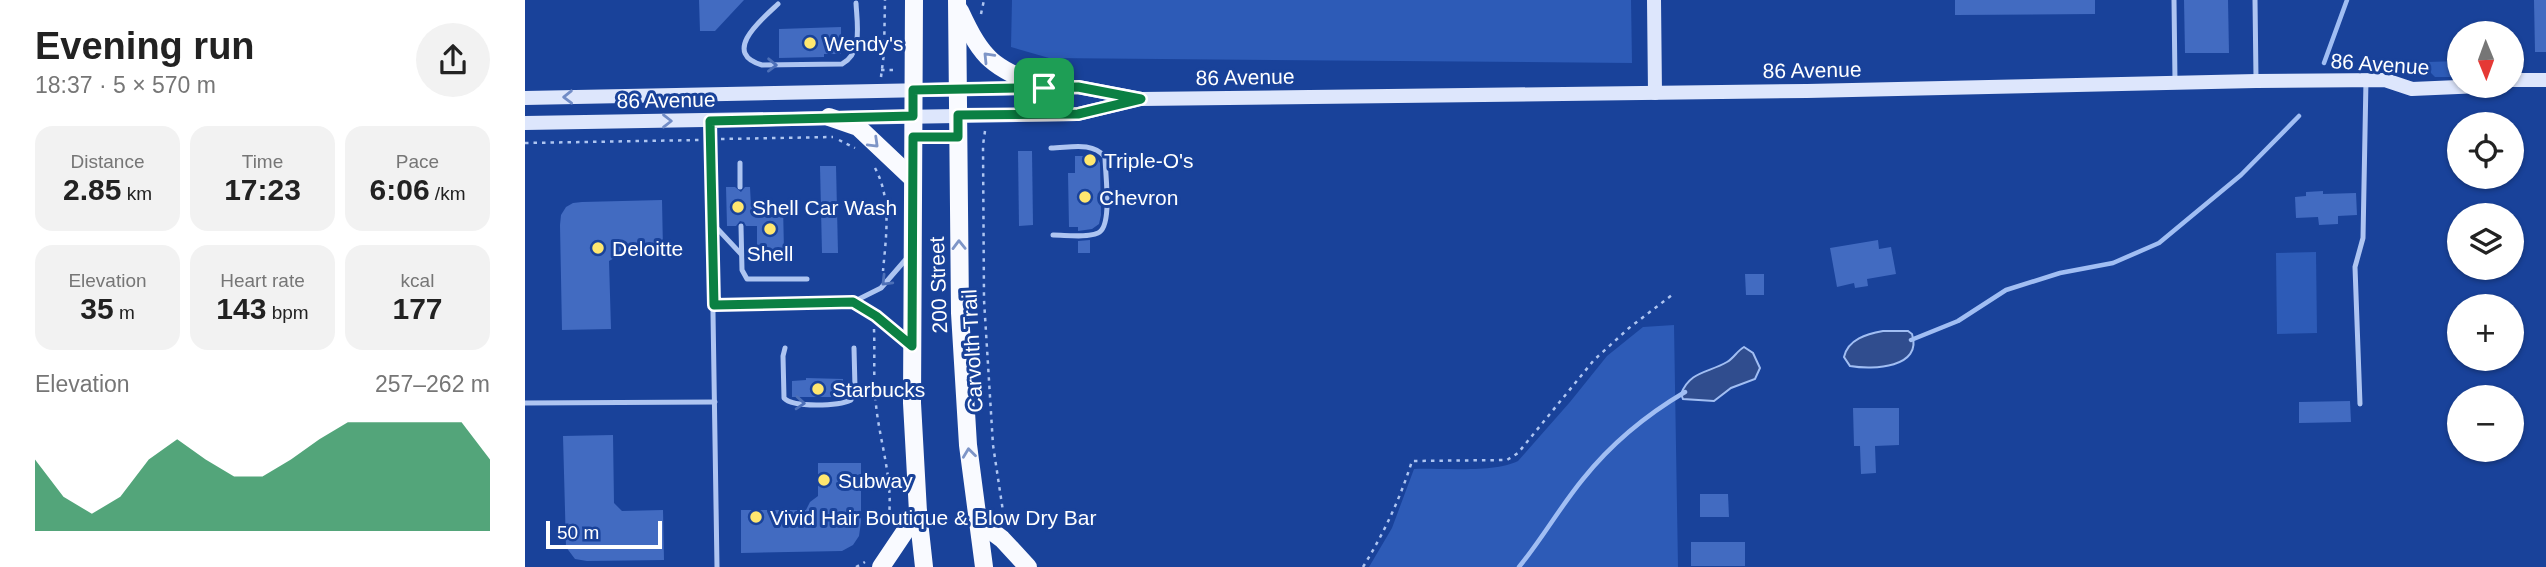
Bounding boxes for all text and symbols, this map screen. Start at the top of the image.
north arrow [2447,21,2523,98]
map controls [2447,21,2524,462]
button: share [416,23,490,97]
text: Evening run [35,25,255,67]
place label: Wendy's [824,32,904,55]
marker: Wendy's [802,35,818,51]
street label: 86 Avenue [2330,49,2430,79]
one-way arrow [984,53,997,66]
one-way arrow [767,57,778,73]
pin [1014,58,1074,118]
street label: 86 Avenue [1762,58,1862,82]
street label: 86 Avenue [1195,65,1295,89]
icon: arrive [1025,69,1063,107]
text: 18:37 · 5 × 570 m [35,72,216,98]
street label: 86 Avenue [616,88,716,112]
one-way arrow [563,89,574,104]
button: locate [2447,112,2524,189]
one-way arrow [662,113,672,129]
one-way arrow [865,134,878,147]
place label: Triple-O's [1104,149,1194,172]
text: Distance [71,151,144,172]
text: Time [242,151,283,172]
text: Pace [396,151,439,172]
marker: Triple-O's [1082,152,1098,168]
text: 2.85 [63,173,121,206]
text: 17:23 [224,173,301,206]
text: 6:06 [370,173,430,206]
text: km [121,183,152,204]
text: /km [430,183,465,204]
place label: Chevron [1099,186,1178,209]
marker: Chevron [1077,189,1093,205]
place label: Shell Car Wash [752,196,897,219]
marker: Shell Car Wash [730,199,746,215]
button: layers [2447,203,2524,280]
marker: Shell [762,221,778,237]
street label: 200 Street [925,236,951,334]
place label: Deloitte [612,237,683,260]
one-way arrow [951,239,967,249]
marker: Deloitte [590,240,606,256]
place label: Shell [747,242,793,265]
text: Elevation [68,270,147,291]
text: Heart rate [220,270,305,291]
text: kcal [401,270,434,291]
one-way arrow [881,272,894,285]
street label: Carvolth Trail [957,289,987,413]
text: 35 [80,292,114,325]
text: 143 [216,292,266,325]
text: 177 [392,292,443,325]
button: + [2447,294,2524,371]
text: m [114,302,135,323]
text: bpm [266,302,309,323]
text: Elevation [35,371,130,397]
text: 257–262 m [375,371,490,397]
place label: Starbucks [832,378,925,401]
marker: Starbucks [810,381,826,397]
button: − [2447,385,2524,462]
one-way arrow [795,396,806,411]
one-way arrow [961,447,976,459]
place label: Subway [838,469,913,492]
marker: Subway [816,472,832,488]
place label: Vivid Hair Boutique & Blow Dry Bar [770,506,1096,529]
marker: Vivid Hair Boutique & Blow Dry Bar [748,509,764,525]
scale bar [546,518,661,550]
text: 50 m [557,522,599,543]

